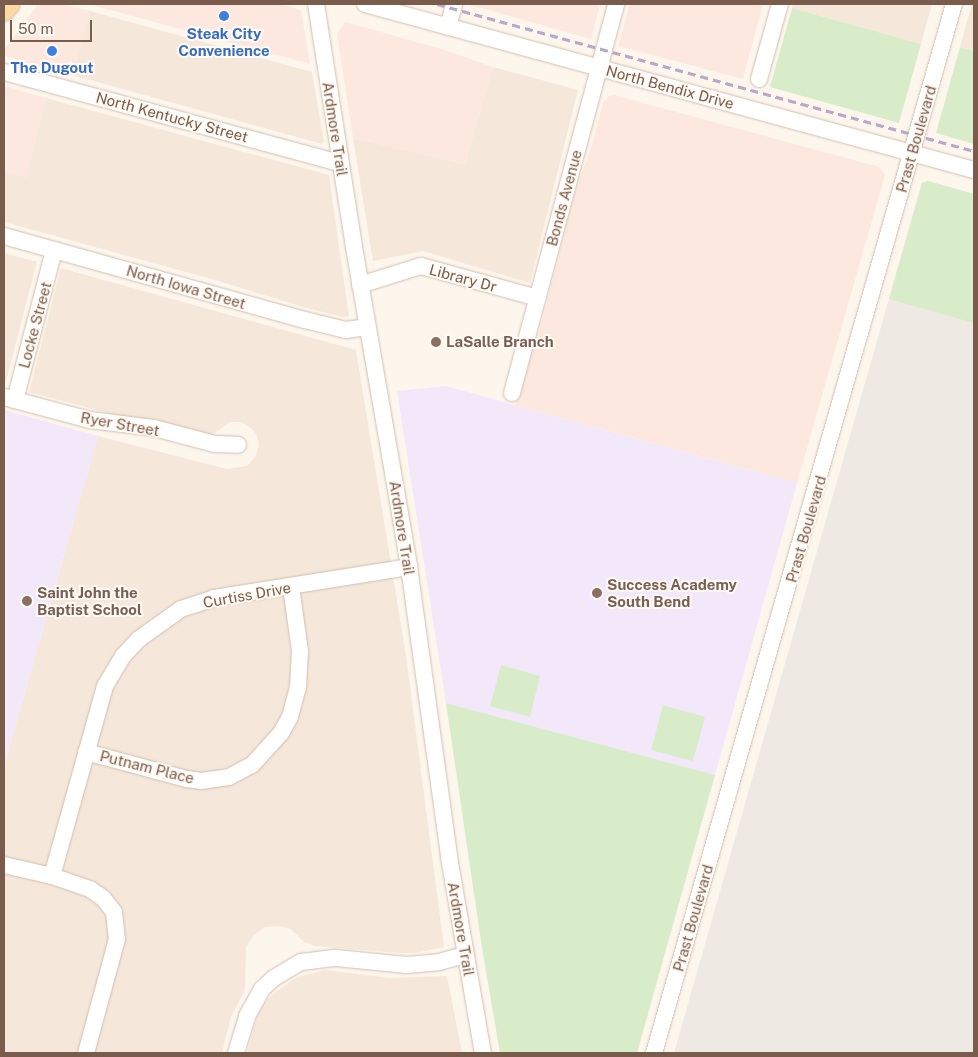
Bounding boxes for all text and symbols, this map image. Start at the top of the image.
scale bar [12,10,95,42]
marker: Steak City Convenience [218,10,230,22]
text: 50 m [18,20,53,37]
place label: Steak City Convenience [178,24,270,59]
marker: The Dugout [46,45,58,57]
place label: The Dugout [11,59,93,77]
street label: North Bendix Drive [604,61,736,113]
street label: Ardmore Trail [319,80,351,178]
street label: Prast Boulevard [892,83,940,195]
street label: North Kentucky Street [94,88,250,146]
street label: Bonds Avenue [543,148,585,248]
street label: Library Dr [427,260,499,296]
street label: North Iowa Street [124,261,248,313]
street label: Locke Street [15,280,55,370]
place label: LaSalle Branch [446,333,554,351]
marker: LaSalle Branch [430,336,442,348]
street label: Ryer Street [79,408,161,440]
street label: Prast Boulevard [782,473,830,585]
street label: Ardmore Trail [386,479,418,577]
place label: Success Academy South Bend [607,575,737,610]
street label: Curtiss Drive [202,578,292,612]
place label: Saint John the Baptist School [37,583,142,618]
marker: Success Academy South Bend [591,587,603,599]
marker: Saint John the Baptist School [21,595,33,607]
street label: Putnam Place [98,747,196,787]
street label: Prast Boulevard [669,862,717,974]
street label: Ardmore Trail [444,880,478,978]

